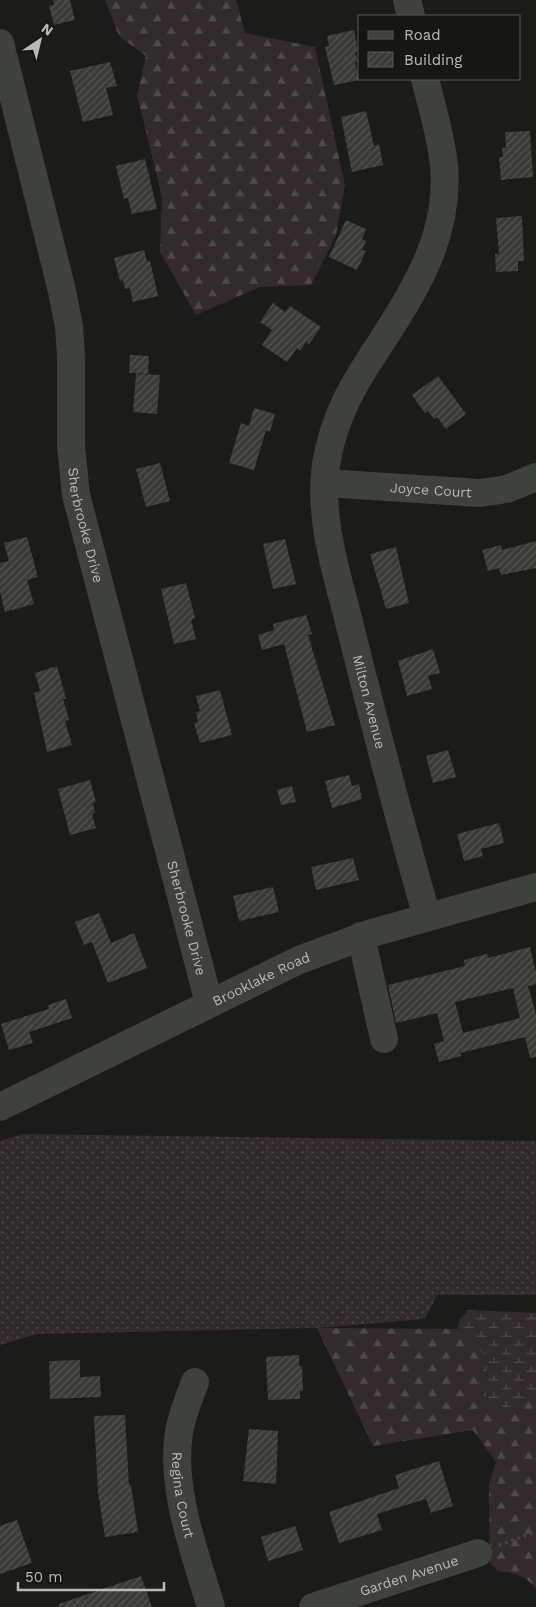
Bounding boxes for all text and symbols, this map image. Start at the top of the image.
north arrow [15,15,65,65]
legend [358,15,521,80]
text: N [39,20,56,39]
text: Road [404,26,441,44]
text: Building [404,51,462,69]
street label: Sherbrooke Drive [65,467,107,584]
street label: Joyce Court [389,479,472,500]
street label: Milton Avenue [350,653,389,750]
street label: Sherbrooke Drive [164,859,209,977]
street label: Brooklake Road [210,949,312,1009]
street label: Regina Court [169,1452,198,1540]
street label: Garden Avenue [358,1552,460,1599]
scale bar [18,1560,164,1592]
text: 50 m [25,1568,62,1586]

